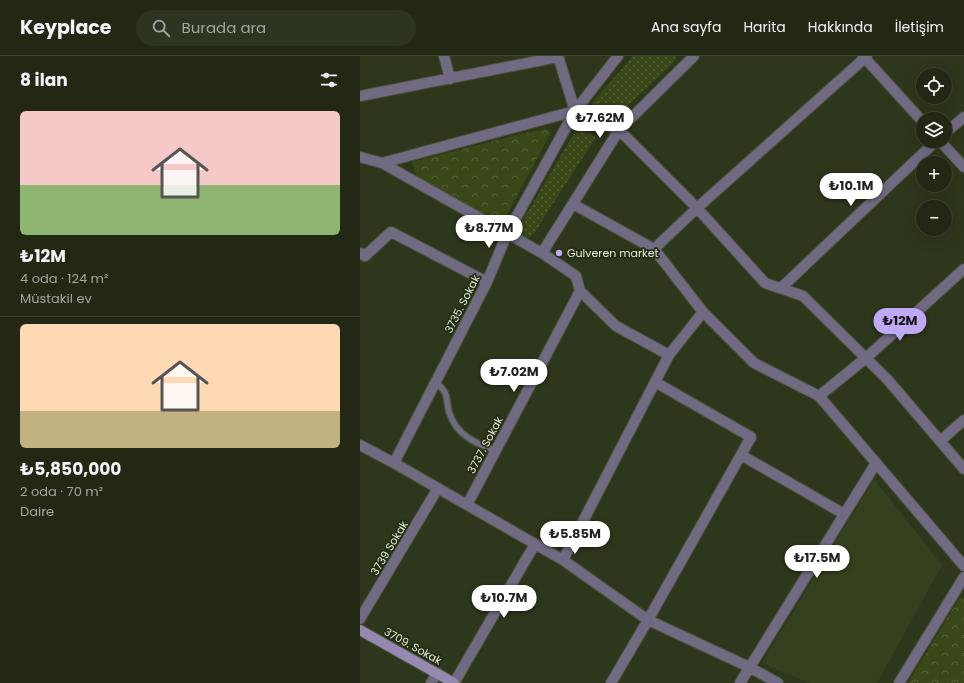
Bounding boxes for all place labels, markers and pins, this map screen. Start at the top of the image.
pin: ₺7.62M [567,105,633,139]
pin: ₺10.1M [818,173,884,207]
pin: ₺8.77M [456,215,522,249]
place label: Gulveren market [567,245,659,261]
marker: Gulveren market [554,248,564,258]
pin: ₺12M [876,308,924,342]
pin: ₺7.02M [481,359,547,393]
pin: ₺5.85M [542,521,608,555]
pin: ₺17.5M [784,545,850,579]
pin: ₺10.7M [471,585,537,619]

